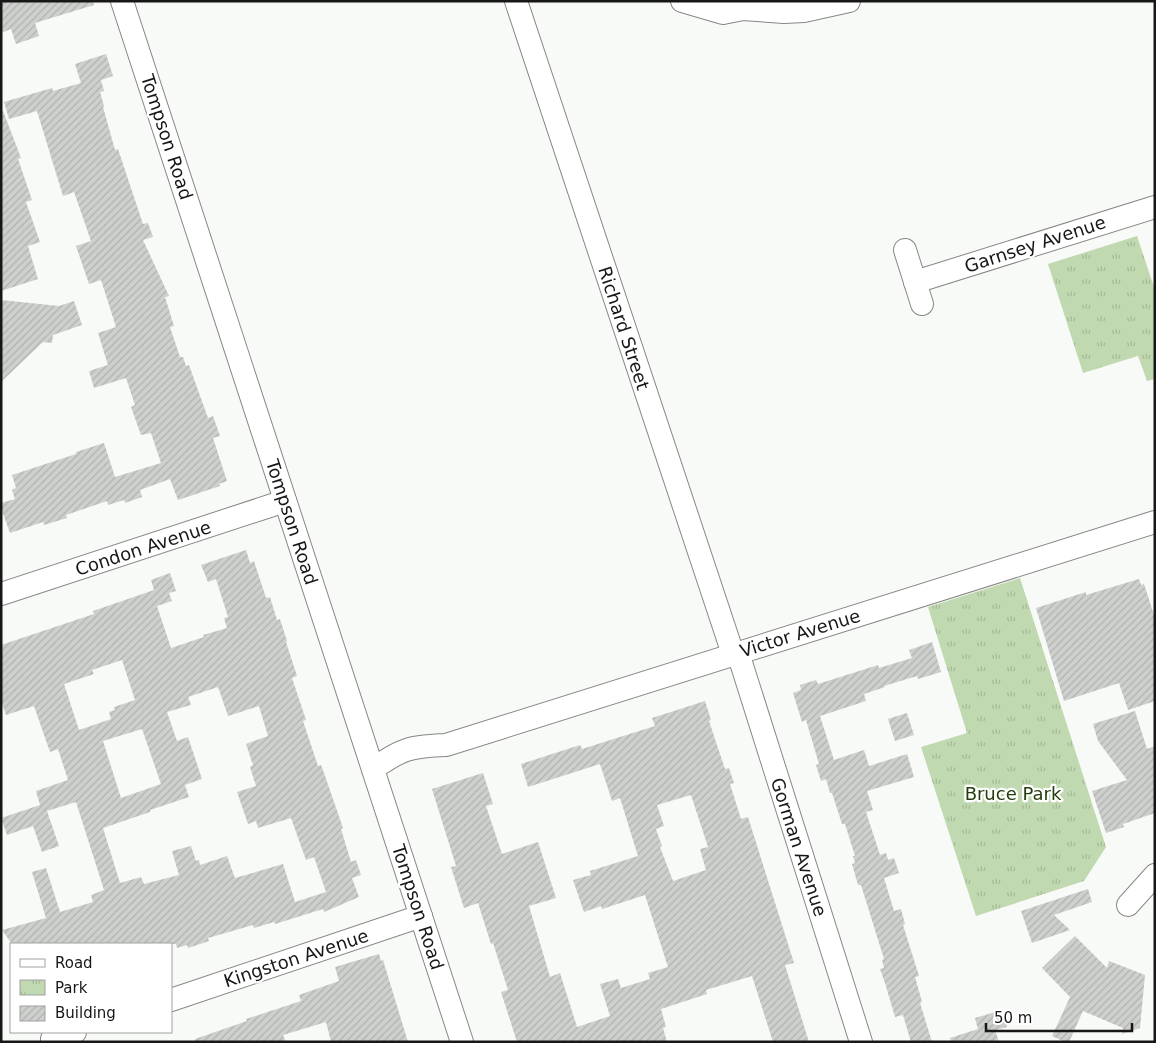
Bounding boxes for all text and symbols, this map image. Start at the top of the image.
street label: Tompson Road [137,71,197,202]
street label: Garnsey Avenue [962,211,1108,277]
street label: Richard Street [594,264,654,392]
street label: Tompson Road [262,456,322,587]
street label: Condon Avenue [72,516,214,580]
street label: Victor Avenue [737,605,863,661]
street label: Gorman Avenue [767,775,831,919]
park label: Bruce Park [965,783,1062,804]
street label: Tompson Road [388,841,448,972]
street label: Kingston Avenue [221,925,371,991]
legend [10,943,172,1033]
text: Road [55,954,93,972]
text: Park [55,979,88,997]
scale bar [986,1000,1132,1032]
text: Building [55,1004,116,1022]
text: 50 m [994,1009,1032,1027]

